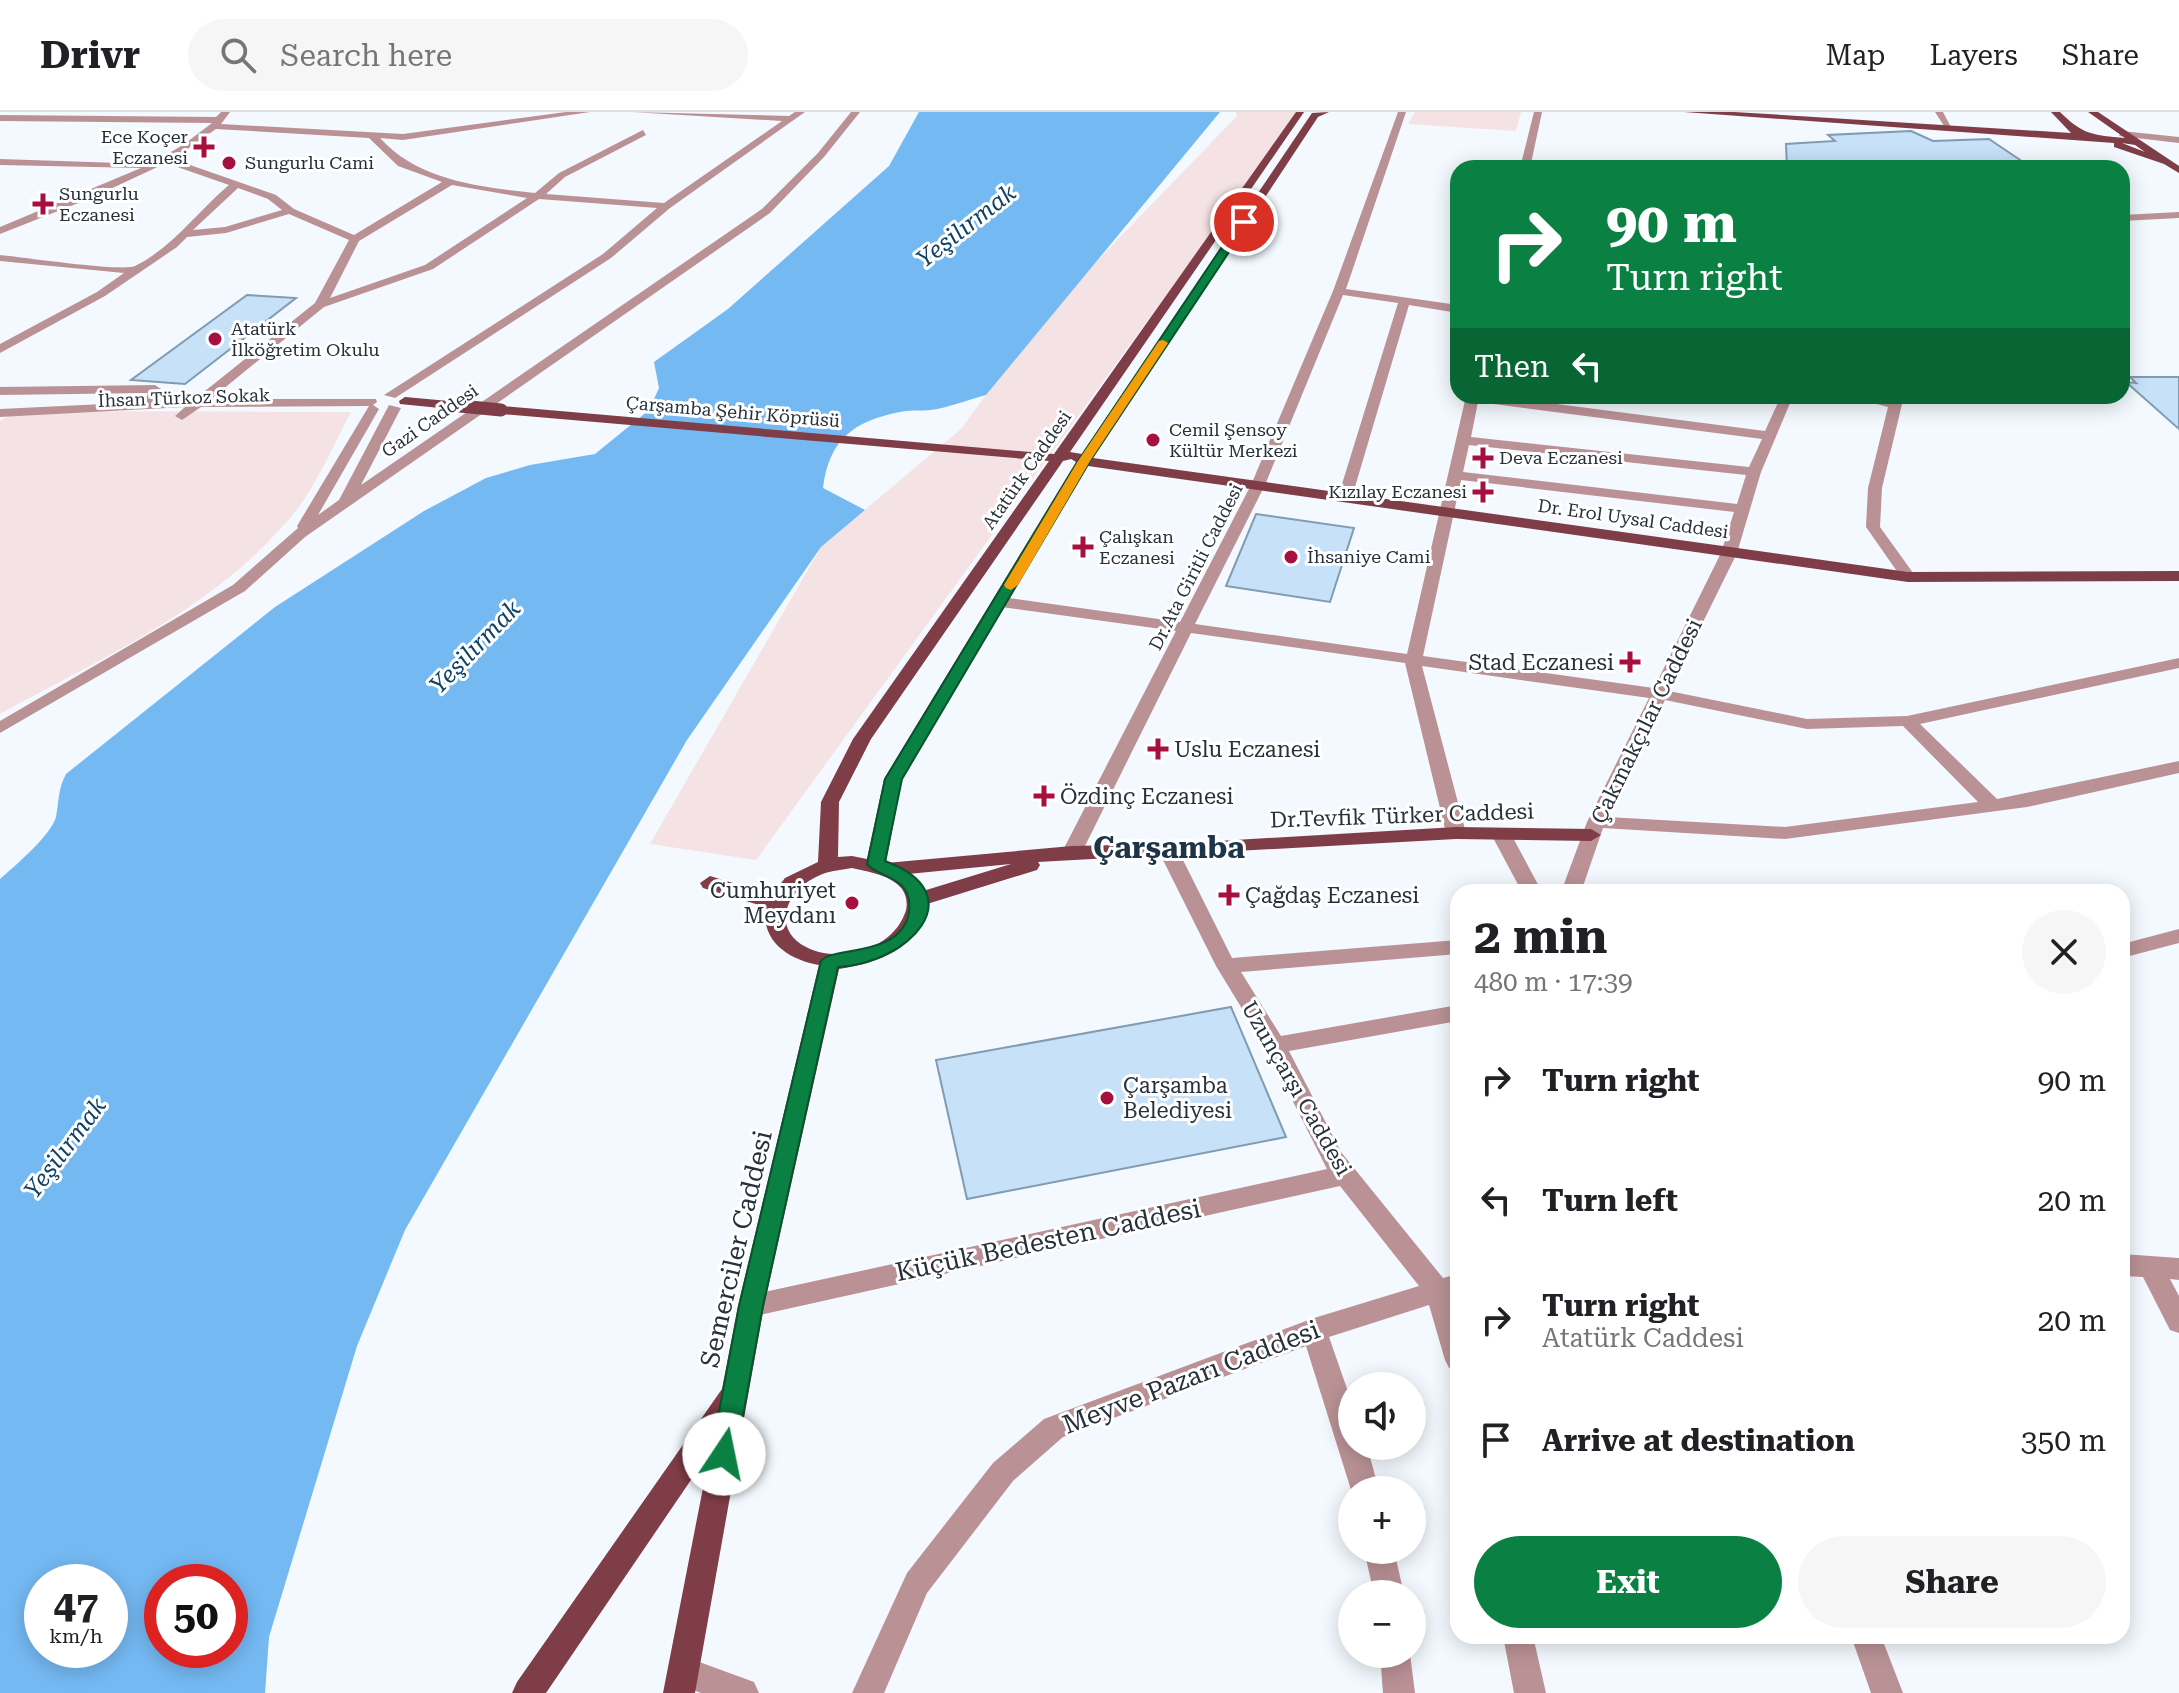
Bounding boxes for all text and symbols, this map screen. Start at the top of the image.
search box [188,19,748,91]
text: Drivr [40,33,140,77]
icon: search [216,33,260,77]
text: Search here [280,38,452,73]
text: Map [1826,39,1885,72]
text: Layers [1929,39,2018,72]
text: Share [2062,39,2139,72]
place label: Ece Koçer Eczanesi [101,126,188,168]
marker: Ece Koçer Eczanesi [195,138,213,156]
place label: Sungurlu Cami [245,152,374,173]
marker: Sungurlu Cami [220,154,238,172]
water label: Yeşilırmak [911,178,1021,274]
place label: Sungurlu Eczanesi [59,183,139,225]
pin [1210,188,1278,256]
text: 90 m [1606,190,1737,256]
icon: right [1474,192,1578,296]
marker: Sungurlu Eczanesi [34,195,52,213]
icon: arrive [1222,200,1266,244]
text: Turn right [1606,257,1783,299]
place label: Atatürk İlköğretim Okulu [231,318,379,360]
marker: Atatürk İlköğretim Okulu [206,330,224,348]
icon: left [1565,344,1609,388]
text: Then [1474,349,1549,384]
street label: Gazi Caddesi [378,380,482,461]
street label: İhsan Türkoz Sokak [97,384,271,411]
street label: Çarşamba Şehir Köprüsü [625,392,841,431]
street label: Atatürk Caddesi [978,406,1075,533]
place label: Cemil Şensoy Kültür Merkezi [1169,419,1298,461]
marker: Cemil Şensoy Kültür Merkezi [1144,431,1162,449]
place label: Deva Eczanesi [1499,447,1623,468]
marker: Deva Eczanesi [1474,449,1492,467]
street label: Dr.Ata Giritli Caddesi [1144,480,1247,654]
place label: Kızılay Eczanesi [1328,481,1467,502]
marker: Kızılay Eczanesi [1474,483,1492,501]
street label: Dr. Erol Uysal Caddesi [1536,495,1730,542]
place label: Çalışkan Eczanesi [1099,526,1175,568]
marker: Çalışkan Eczanesi [1074,538,1092,556]
place label: İhsaniye Cami [1307,546,1431,567]
marker: İhsaniye Cami [1282,548,1300,566]
water label: Yeşilırmak [424,595,526,699]
street label: Çakmakçılar Caddesi [1586,615,1707,828]
place label: Stad Eczanesi [1468,650,1614,675]
marker: Stad Eczanesi [1621,653,1639,671]
place label: Uslu Eczanesi [1174,737,1320,762]
marker: Uslu Eczanesi [1149,740,1167,758]
place label: Özdinç Eczanesi [1060,783,1234,809]
marker: Özdinç Eczanesi [1035,787,1053,805]
street label: Dr.Tevfik Türker Caddesi [1270,798,1534,833]
district label: Çarşamba [1093,830,1245,865]
place label: Cumhuriyet Meydanı [710,878,836,928]
place label: Çağdaş Eczanesi [1245,883,1419,908]
marker: Çağdaş Eczanesi [1220,886,1238,904]
marker: Cumhuriyet Meydanı [843,894,861,912]
text: 2 min [1474,909,1607,965]
button: close [2022,910,2106,994]
text: 480 m · 17:39 [1474,967,1633,997]
street label: Uzunçarşı Caddesi [1236,997,1357,1180]
icon: right [1474,1058,1518,1102]
text: Turn right [1542,1063,1699,1098]
text: 90 m [2037,1063,2106,1098]
place label: Çarşamba Belediyesi [1123,1073,1232,1123]
marker: Çarşamba Belediyesi [1098,1089,1116,1107]
water label: Yeşilırmak [18,1092,112,1204]
street label: Semerciler Caddesi [694,1128,778,1370]
icon: left [1474,1178,1518,1222]
text: Turn left [1542,1183,1678,1218]
text: 20 m [2037,1183,2106,1218]
street label: Küçük Bedesten Caddesi [893,1193,1203,1287]
text: Turn right [1542,1288,1699,1323]
icon: right [1474,1298,1518,1342]
text: 20 m [2037,1303,2106,1338]
street label: Meyve Pazarı Caddesi [1058,1314,1324,1440]
text: Atatürk Caddesi [1542,1323,1744,1353]
map controls [1338,1372,1426,1668]
button: sound [1338,1372,1426,1460]
position arrow [682,1412,766,1496]
icon: arrive [1474,1418,1518,1462]
text: Arrive at destination [1542,1423,1855,1458]
text: 350 m [2021,1423,2106,1458]
button: + [1338,1476,1426,1564]
button: Exit [1474,1536,1782,1628]
button: Share [1798,1536,2106,1628]
speed limit sign: 50 [144,1564,248,1668]
button: − [1338,1580,1426,1668]
text: 47 [54,1582,98,1629]
text: km/h [49,1624,103,1648]

